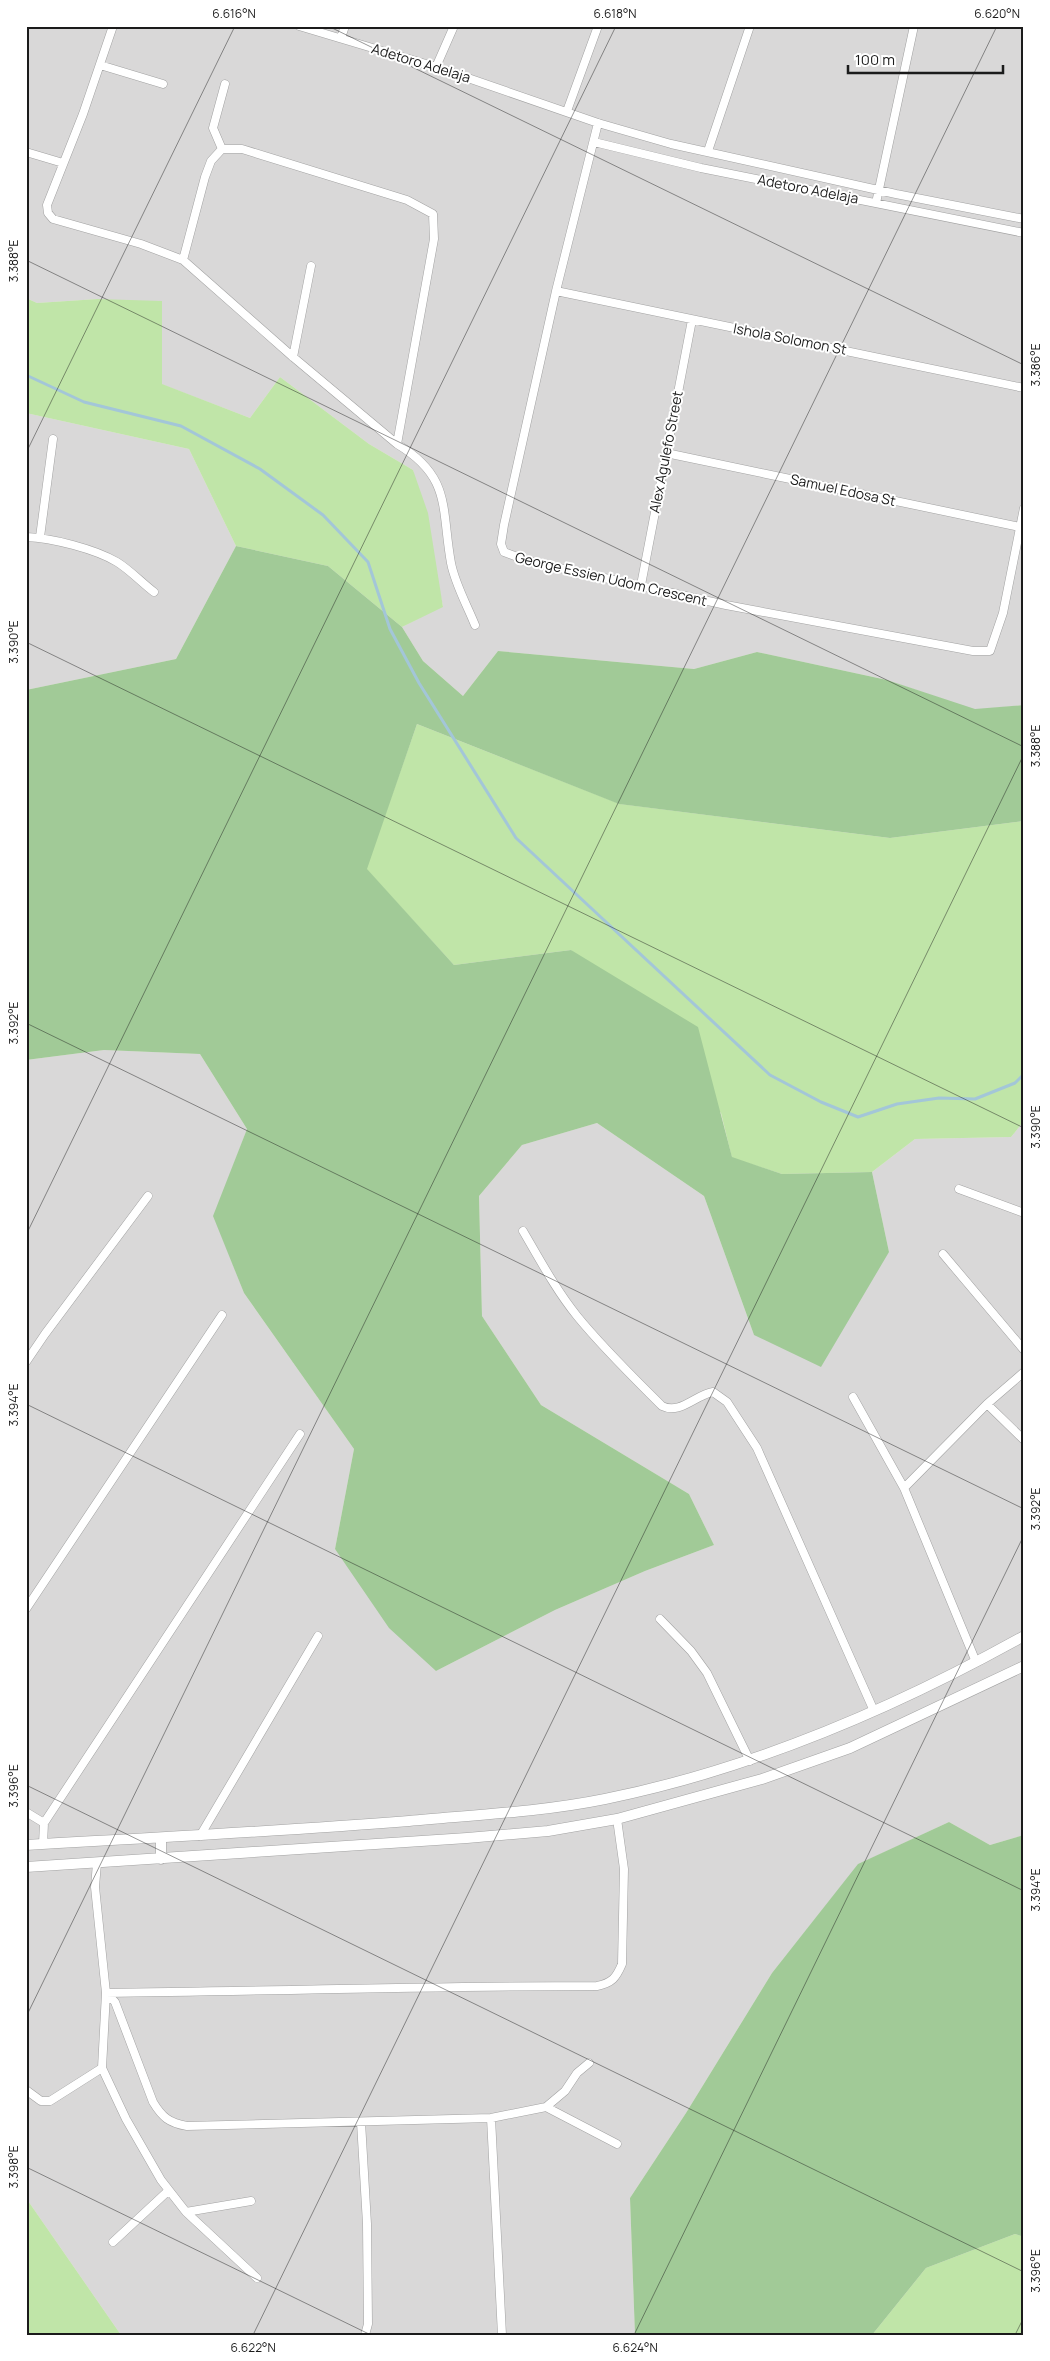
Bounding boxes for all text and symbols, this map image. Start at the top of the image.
text: 6.616°N [212,5,256,22]
text: 6.618°N [593,5,637,22]
text: 6.620°N [974,5,1020,22]
street label: Adetoro Adelaja [369,38,473,87]
scale bar [848,42,1002,74]
text: 100 m [855,49,895,70]
street label: Adetoro Adelaja [756,169,860,208]
text: 3.388°E [5,240,22,282]
street label: Ishola Solomon St [732,318,849,359]
text: 3.386°E [1027,343,1044,386]
street label: Alex Agulefo Street [644,389,687,515]
street label: Samuel Edosa St [789,469,898,510]
street label: George Essien Udom Crescent [513,547,709,610]
text: 3.390°E [5,620,22,664]
text: 3.388°E [1027,725,1044,767]
text: 3.392°E [5,1001,22,1044]
text: 3.390°E [1027,1105,1044,1149]
text: 3.394°E [5,1383,22,1427]
text: 3.392°E [1027,1487,1044,1530]
text: 3.396°E [5,1764,22,1808]
text: 3.394°E [1027,1868,1044,1912]
text: 3.398°E [5,2145,22,2188]
text: 3.396°E [1027,2249,1044,2293]
text: 6.622°N [230,2339,276,2356]
text: 6.624°N [612,2339,658,2356]

